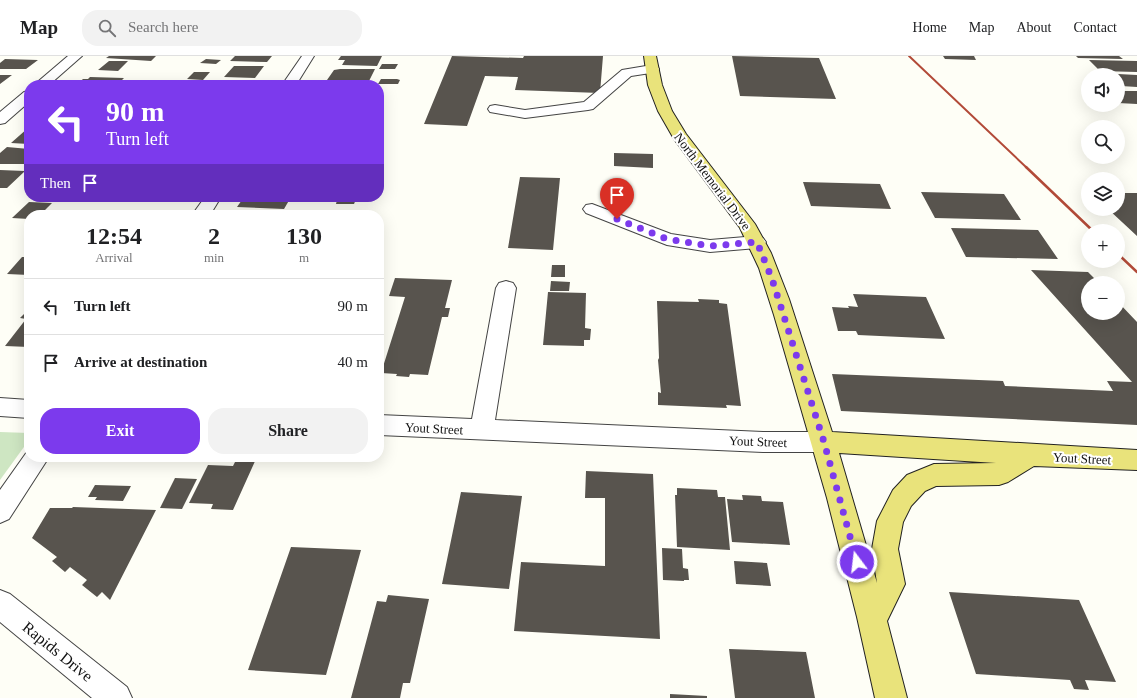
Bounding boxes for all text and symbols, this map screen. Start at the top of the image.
search box [82,10,362,46]
text: Map [20,17,58,38]
icon: search [96,17,118,39]
text: Search here [128,19,198,35]
text: Home [913,20,947,35]
text: Map [969,20,994,35]
text: About [1016,20,1051,35]
text: Contact [1073,20,1117,35]
map controls [1081,68,1125,320]
button: sound [1081,68,1125,112]
icon: left [40,96,92,148]
text: 90 m [106,96,164,127]
button: search [1081,120,1125,164]
text: Turn left [106,129,169,149]
street label: North Memorial Drive [671,130,754,233]
icon: arrive [79,172,101,194]
button: layers [1081,172,1125,216]
text: Then [40,175,71,191]
pin [600,178,634,219]
icon: arrive [606,184,628,206]
text: 12:54 [86,223,142,249]
text: 2 [208,223,220,249]
text: 130 [286,223,322,249]
button: + [1081,224,1125,268]
text: Arrival [95,250,133,265]
text: min [204,250,224,265]
text: m [299,250,309,265]
button: − [1081,276,1125,320]
icon: left [40,296,62,318]
text: Turn left [74,298,131,314]
text: 90 m [338,298,368,314]
icon: arrive [40,352,62,374]
text: Arrive at destination [74,354,207,370]
text: 40 m [338,354,368,370]
button: Exit [40,408,200,454]
button: Share [208,408,368,454]
street label: Yout Street [404,419,464,438]
street label: Yout Street [729,433,788,450]
street label: Yout Street [1052,449,1112,468]
position arrow [836,541,878,583]
street label: Rapids Drive [19,618,96,685]

